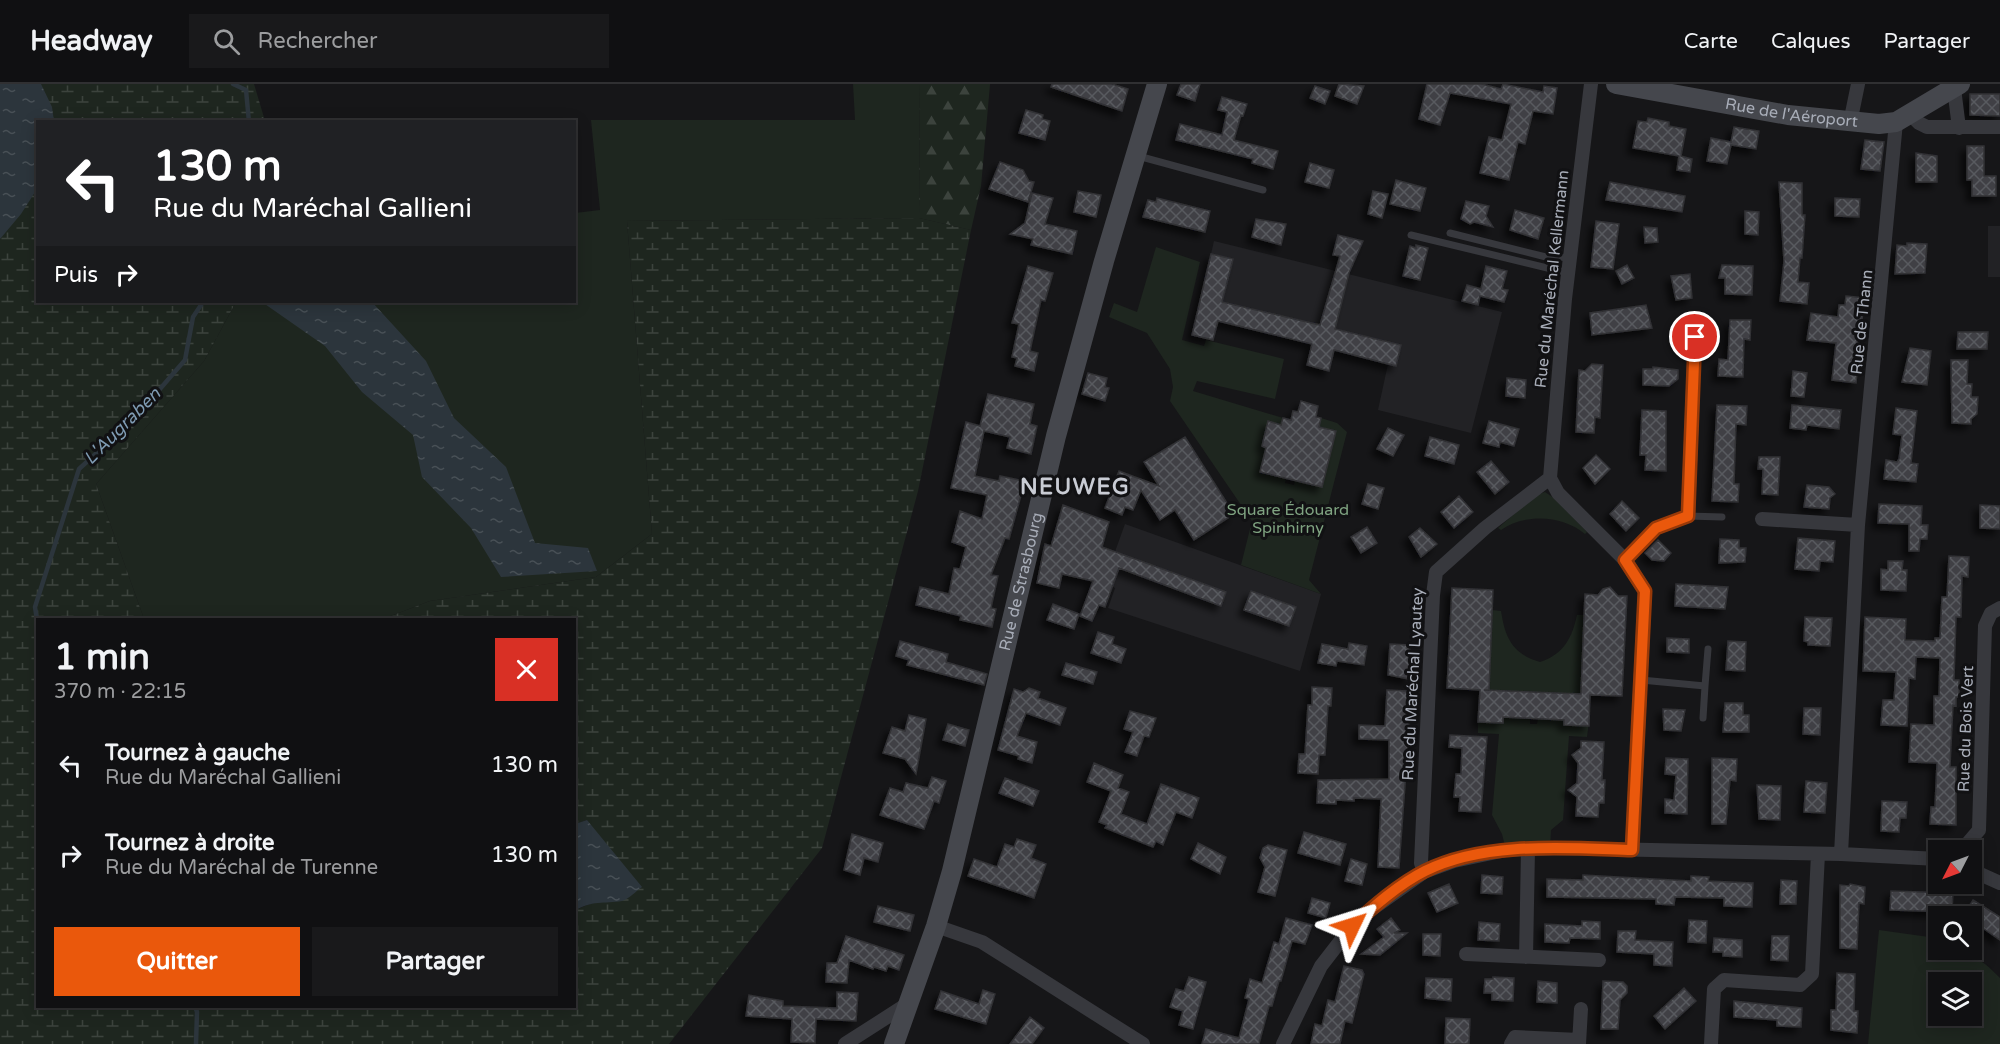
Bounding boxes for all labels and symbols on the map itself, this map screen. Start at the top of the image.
street label: Rue de l'Aéroport [1724,94,1859,132]
street label: Rue du Maréchal Kellermann [1531,169,1573,389]
street label: Rue de Thann [1847,268,1877,376]
pin [1669,311,1720,362]
water label: L'Augraben [79,382,166,469]
district label: NEUWEG [1020,474,1130,500]
park label: Square Édouard Spinhirny [1227,500,1349,538]
street label: Rue de Strasbourg [995,510,1047,653]
street label: Rue du Maréchal Lyautey [1398,587,1428,781]
street label: Rue du Bois Vert [1954,665,1978,793]
north arrow [1928,840,1982,894]
position arrow [1320,894,1384,958]

